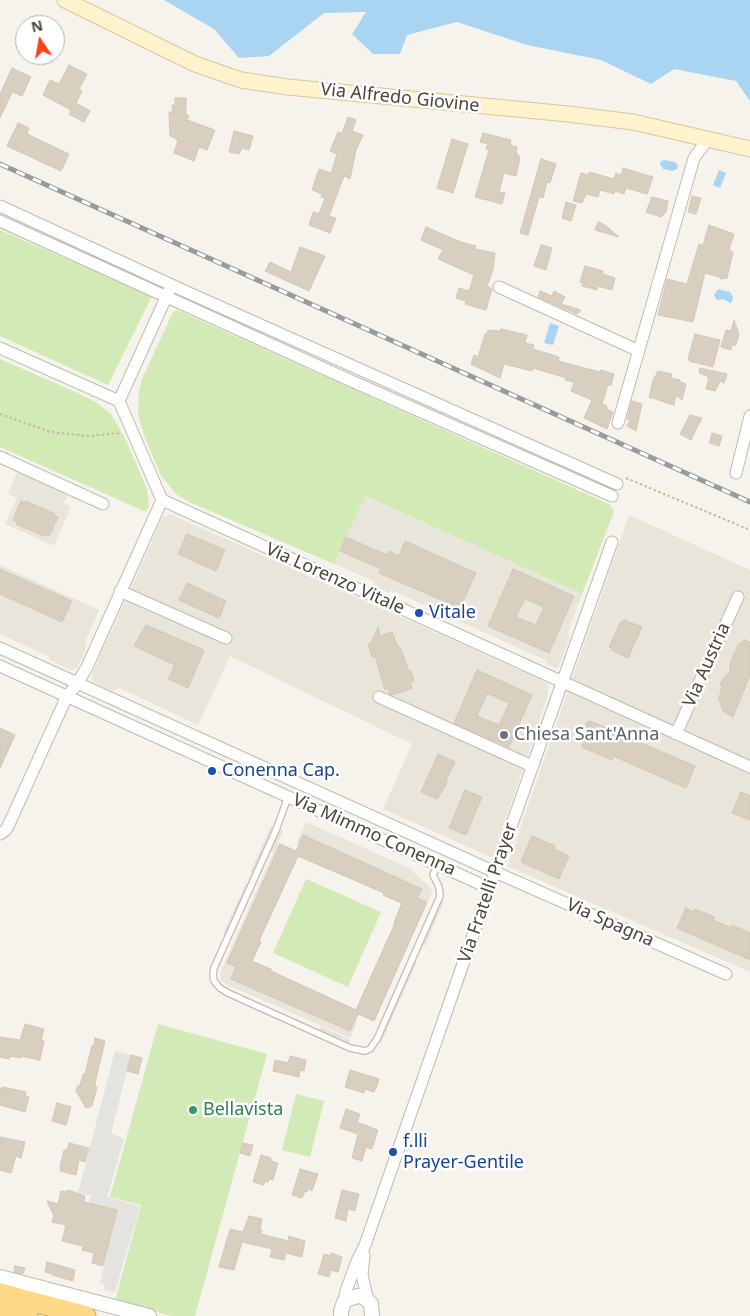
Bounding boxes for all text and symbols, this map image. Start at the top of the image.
north arrow [15,15,65,65]
text: N [29,15,45,36]
street label: Via Alfredo Giovine [319,79,481,117]
street label: Via Lorenzo Vitale [262,539,408,619]
place label: Vitale [429,602,476,624]
marker: Vitale [413,607,425,619]
street label: Via Austria [679,619,735,711]
place label: Chiesa Sant'Anna [514,724,659,746]
marker: Chiesa Sant'Anna [498,729,510,741]
place label: Conenna Cap. [222,760,340,782]
marker: Conenna Cap. [206,765,218,777]
street label: Via Mimmo Conenna [289,789,459,881]
street label: Via Fratelli Prayer [454,820,522,966]
street label: Via Spagna [563,894,657,952]
place label: Bellavista [203,1099,283,1121]
marker: Bellavista [187,1104,199,1116]
place label: f.lli Prayer-Gentile [403,1131,524,1174]
marker: f.lli Prayer-Gentile [387,1146,399,1158]

